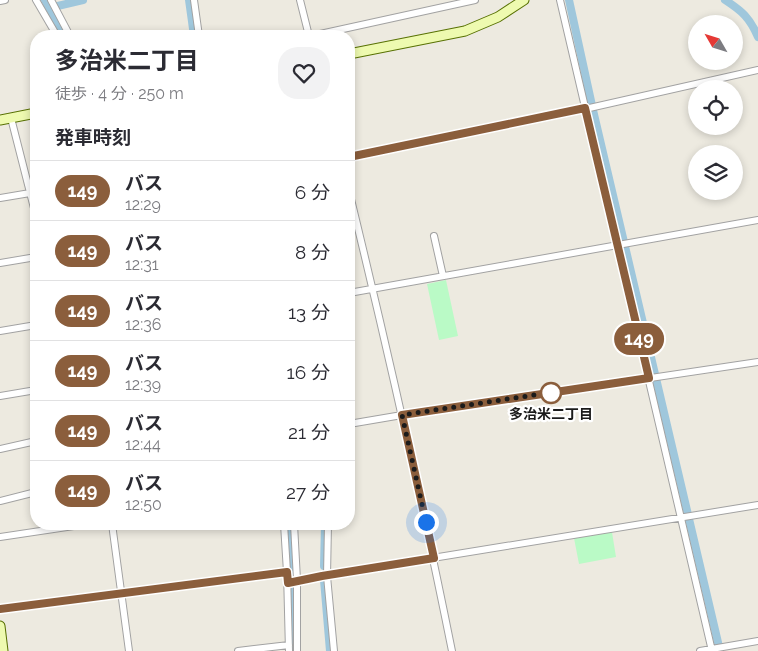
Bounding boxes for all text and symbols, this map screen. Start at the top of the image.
north arrow [688,15,742,70]
map controls [688,15,743,200]
text: 多治米二丁目 [55,46,199,75]
button: heart [278,47,330,99]
button: locate [688,80,743,135]
text: 徒歩 · 4 分 · 250 m [55,84,184,103]
text: 発車時刻 [55,126,131,148]
button: layers [688,145,743,200]
text: バス [125,172,163,194]
text: 149 [68,180,97,201]
text: 6 分 [295,181,330,203]
text: 12:29 [125,195,161,214]
text: バス [125,232,163,254]
text: 149 [68,240,97,261]
text: 8 分 [295,241,330,263]
text: 12:31 [125,255,159,274]
text: バス [125,292,163,314]
text: 149 [68,300,97,321]
text: 13 分 [288,301,330,323]
text: 12:36 [125,315,161,334]
line badge: 149 [610,323,668,355]
text: 149 [624,328,654,349]
text: バス [125,352,163,374]
text: 149 [68,360,97,381]
text: 16 分 [287,361,330,383]
text: 12:39 [125,375,161,394]
marker: 多治米二丁目 [540,382,562,404]
place label: 多治米二丁目 [509,406,593,422]
text: バス [125,412,163,434]
text: 149 [68,420,97,441]
text: 21 分 [288,421,330,443]
text: 12:44 [125,435,161,454]
text: バス [125,472,163,494]
text: 149 [68,480,97,501]
text: 27 分 [286,481,330,503]
text: 12:50 [125,495,162,514]
your location [414,510,439,535]

